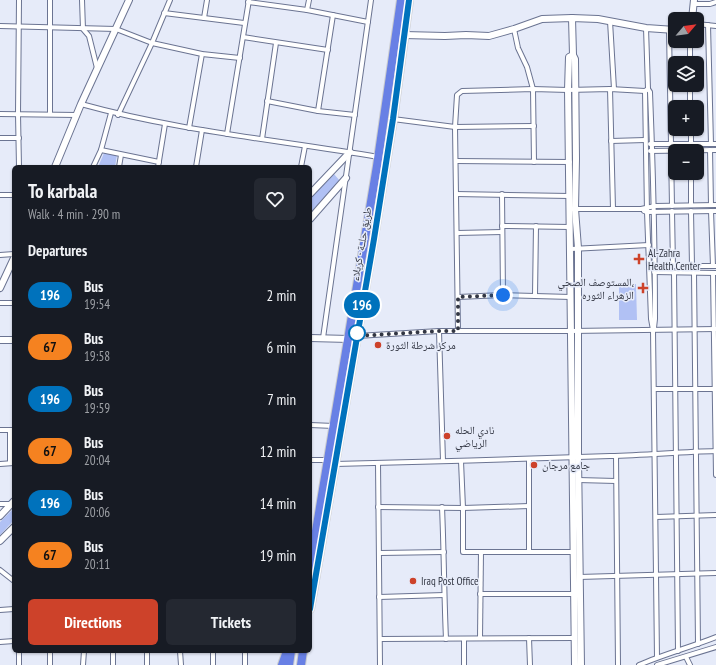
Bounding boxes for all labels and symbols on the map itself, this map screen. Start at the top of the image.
north arrow [668,12,704,48]
street label: طريق حلــة - كربلاء [348,206,374,282]
place label: Al-Zahra Health Center [648,246,700,273]
marker: Al-Zahra Health Center [633,253,645,265]
place label: المستوصف الصحي، الزهراء الثوره [557,275,634,302]
marker: المستوصف الصحي، الزهراء الثوره [637,282,649,294]
your location [493,285,513,305]
line badge: 196 [339,292,385,318]
unlabelled marker [348,324,366,342]
place label: مركز شرطة الثورة [386,338,456,352]
marker: مركز شرطة الثورة [373,340,383,350]
place label: نادي الحله الرياضي [455,423,494,452]
marker: نادي الحله الرياضي [442,431,452,441]
place label: جامع مرجان [542,458,590,472]
marker: جامع مرجان [529,460,539,470]
place label: Iraq Post Office [421,574,479,588]
marker: Iraq Post Office [408,576,418,586]

